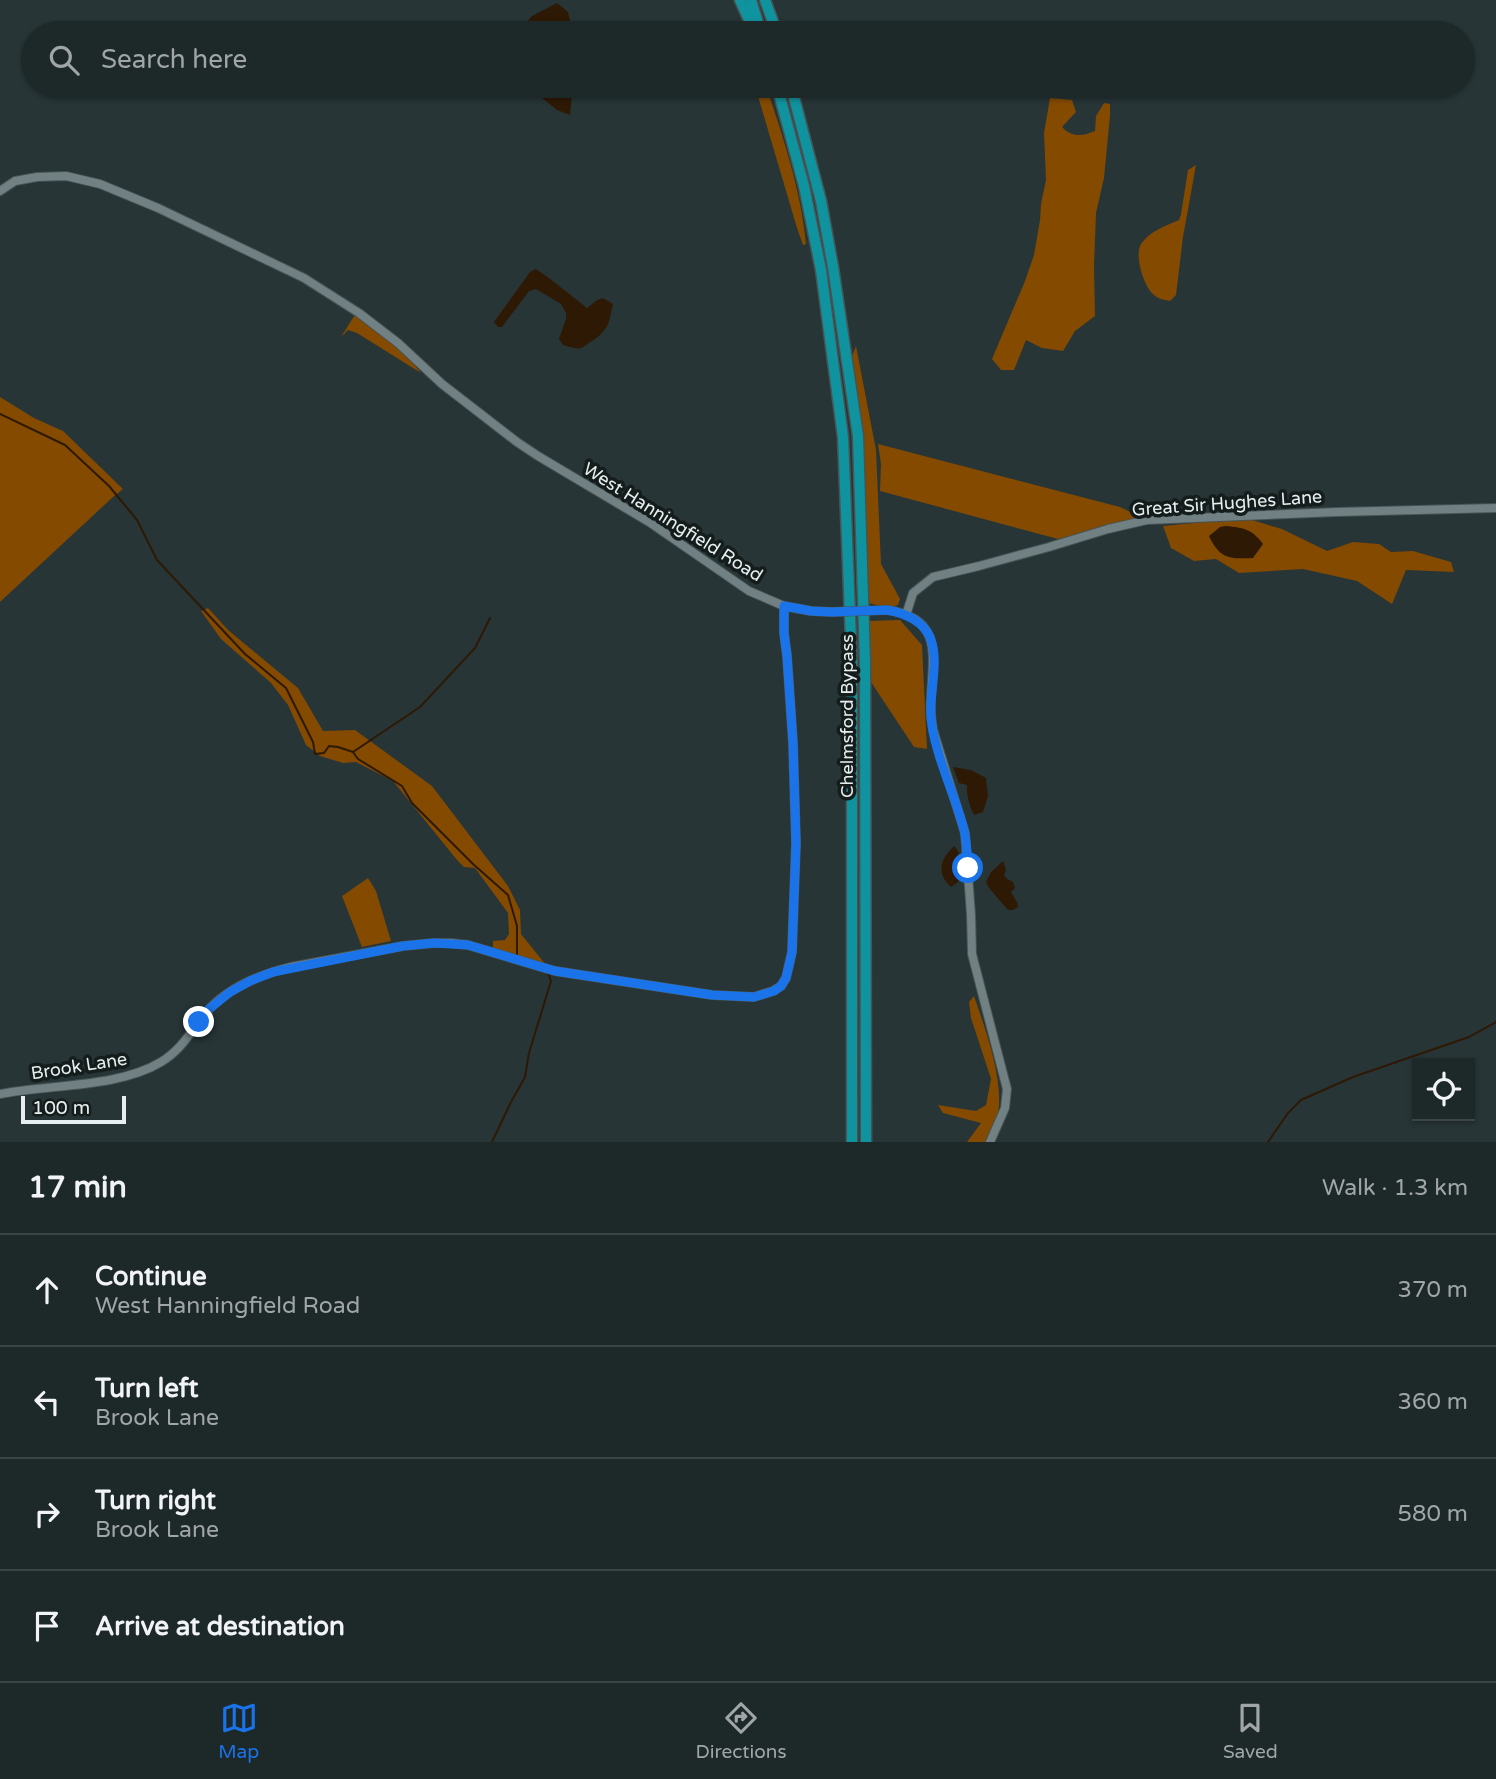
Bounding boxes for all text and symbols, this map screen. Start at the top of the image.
search box [21,21,1475,98]
icon: search [45,41,83,79]
text: Search here [101,44,247,75]
street label: West Hanningfield Road [579,458,767,586]
street label: Great Sir Hughes Lane [1131,485,1323,521]
street label: Chelmsford Bypass [836,634,858,798]
route start [952,852,983,883]
route end [183,1006,214,1037]
street label: Brook Lane [29,1048,129,1084]
map controls [1412,1058,1475,1121]
button: locate [1412,1058,1475,1121]
scale bar [21,1093,126,1125]
text: 100 m [32,1097,90,1119]
text: 17 min [28,1169,127,1206]
text: Walk · 1.3 km [1322,1174,1468,1202]
text: Continue [95,1261,207,1292]
icon: ahead [28,1271,66,1309]
text: 370 m [1398,1276,1468,1304]
text: West Hanningfield Road [95,1292,360,1320]
text: Turn left [95,1373,198,1404]
icon: left [28,1383,66,1421]
text: 360 m [1398,1388,1468,1416]
text: Brook Lane [95,1404,219,1432]
text: Turn right [95,1485,216,1516]
icon: right [28,1495,66,1533]
text: 580 m [1398,1500,1468,1528]
text: Brook Lane [95,1516,219,1544]
icon: arrive [28,1607,66,1645]
text: Arrive at destination [95,1611,345,1642]
tab: Map [218,1699,259,1763]
tab: Directions [696,1699,787,1763]
tab: Saved [1223,1699,1278,1763]

